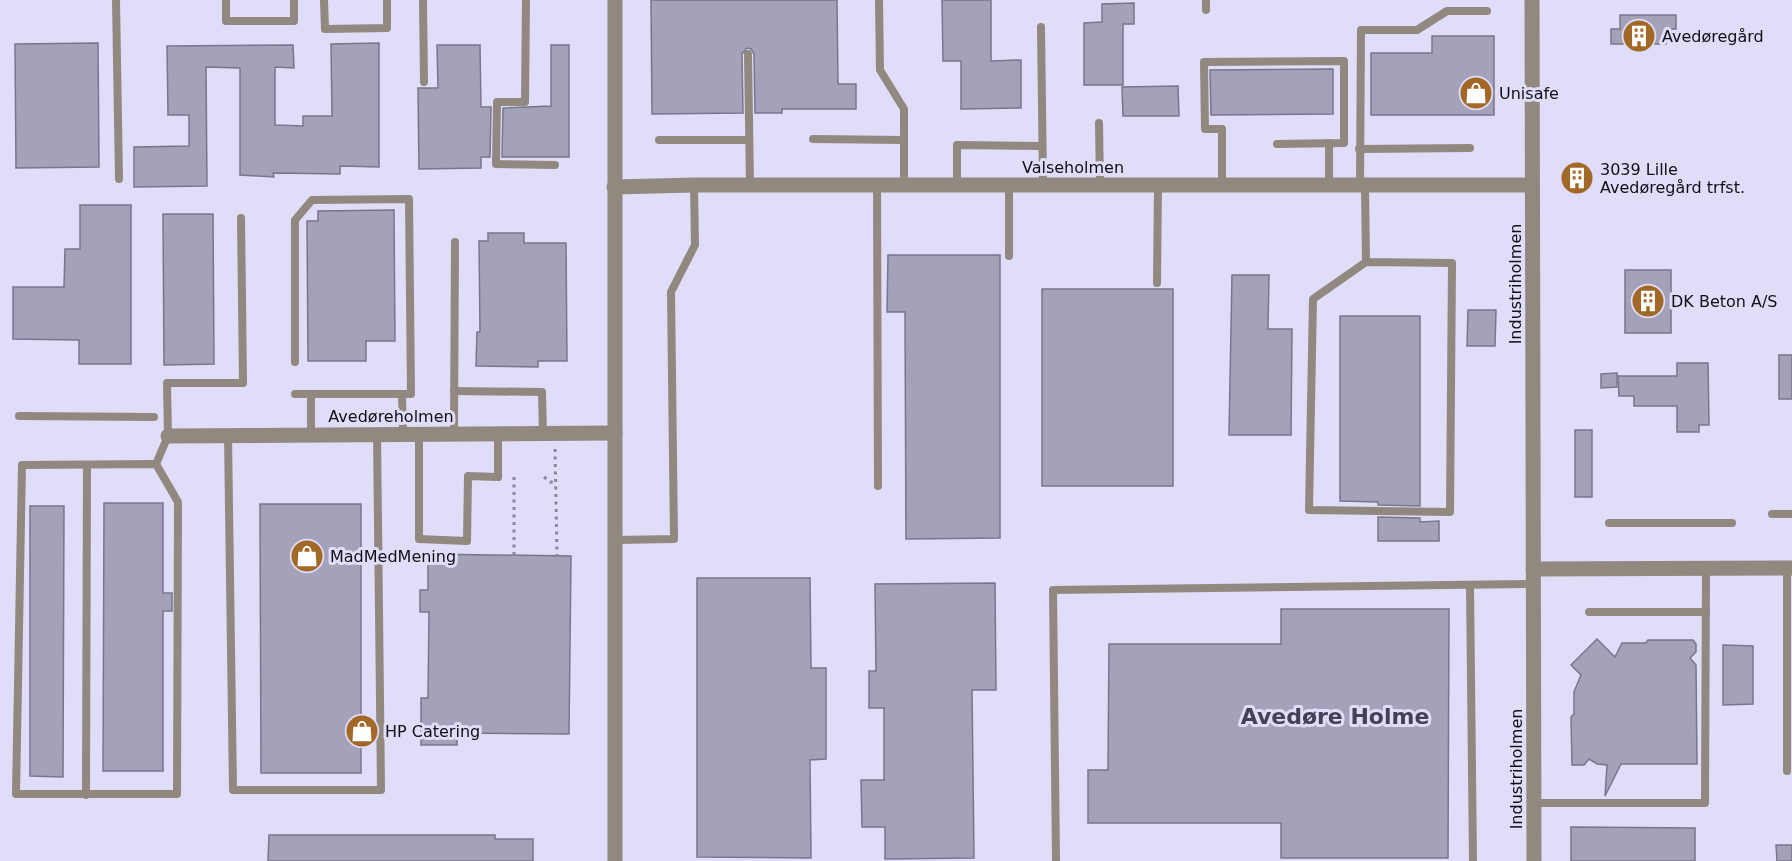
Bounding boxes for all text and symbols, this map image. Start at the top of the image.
building icon: Avedøregård [1621,18,1657,54]
place label: Avedøregård [1662,27,1764,46]
shop icon: Unisafe [1458,75,1494,111]
place label: Unisafe [1499,84,1559,103]
street label: Valseholmen [1022,158,1124,177]
building icon: 3039 Lille Avedøregård trfst. [1559,160,1595,196]
place label: 3039 Lille Avedøregård trfst. [1600,160,1745,197]
street label: Industriholmen [1506,224,1525,344]
building icon: DK Beton A/S [1630,283,1666,319]
place label: DK Beton A/S [1671,292,1778,311]
street label: Avedøreholmen [328,407,454,426]
shop icon: MadMedMening [289,538,325,574]
place label: MadMedMening [330,547,456,566]
district label: Avedøre Holme [1241,704,1429,729]
street label: Industriholmen [1507,709,1526,829]
shop icon: HP Catering [344,713,380,749]
place label: HP Catering [385,722,480,741]

